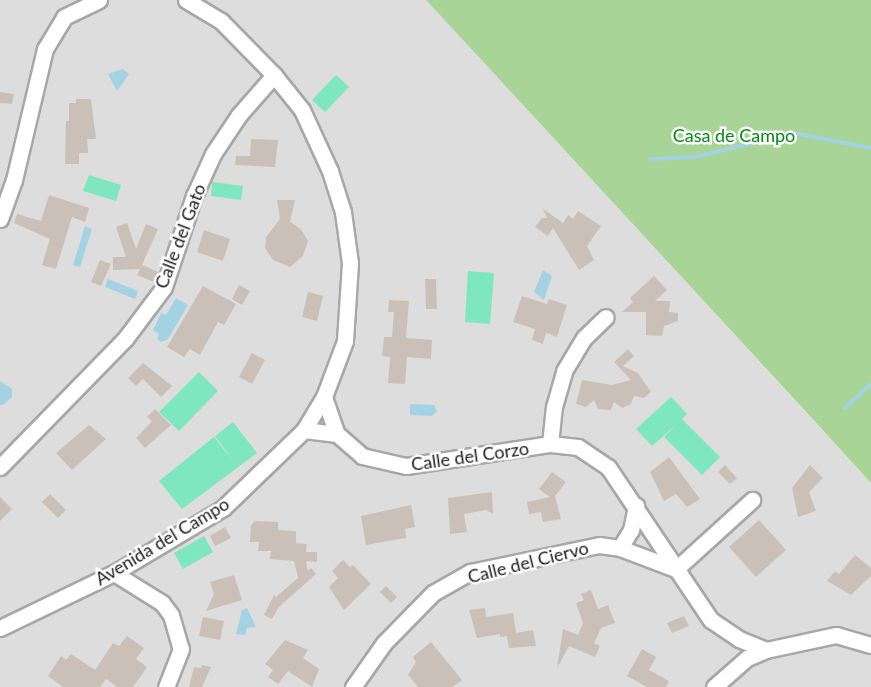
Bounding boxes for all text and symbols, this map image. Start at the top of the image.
park label: Casa de Campo [673,124,795,146]
street label: Calle del Gato [150,181,210,291]
street label: Calle del Corzo [410,437,530,475]
street label: Avenida del Campo [91,492,233,590]
street label: Calle del Ciervo [465,537,591,587]

